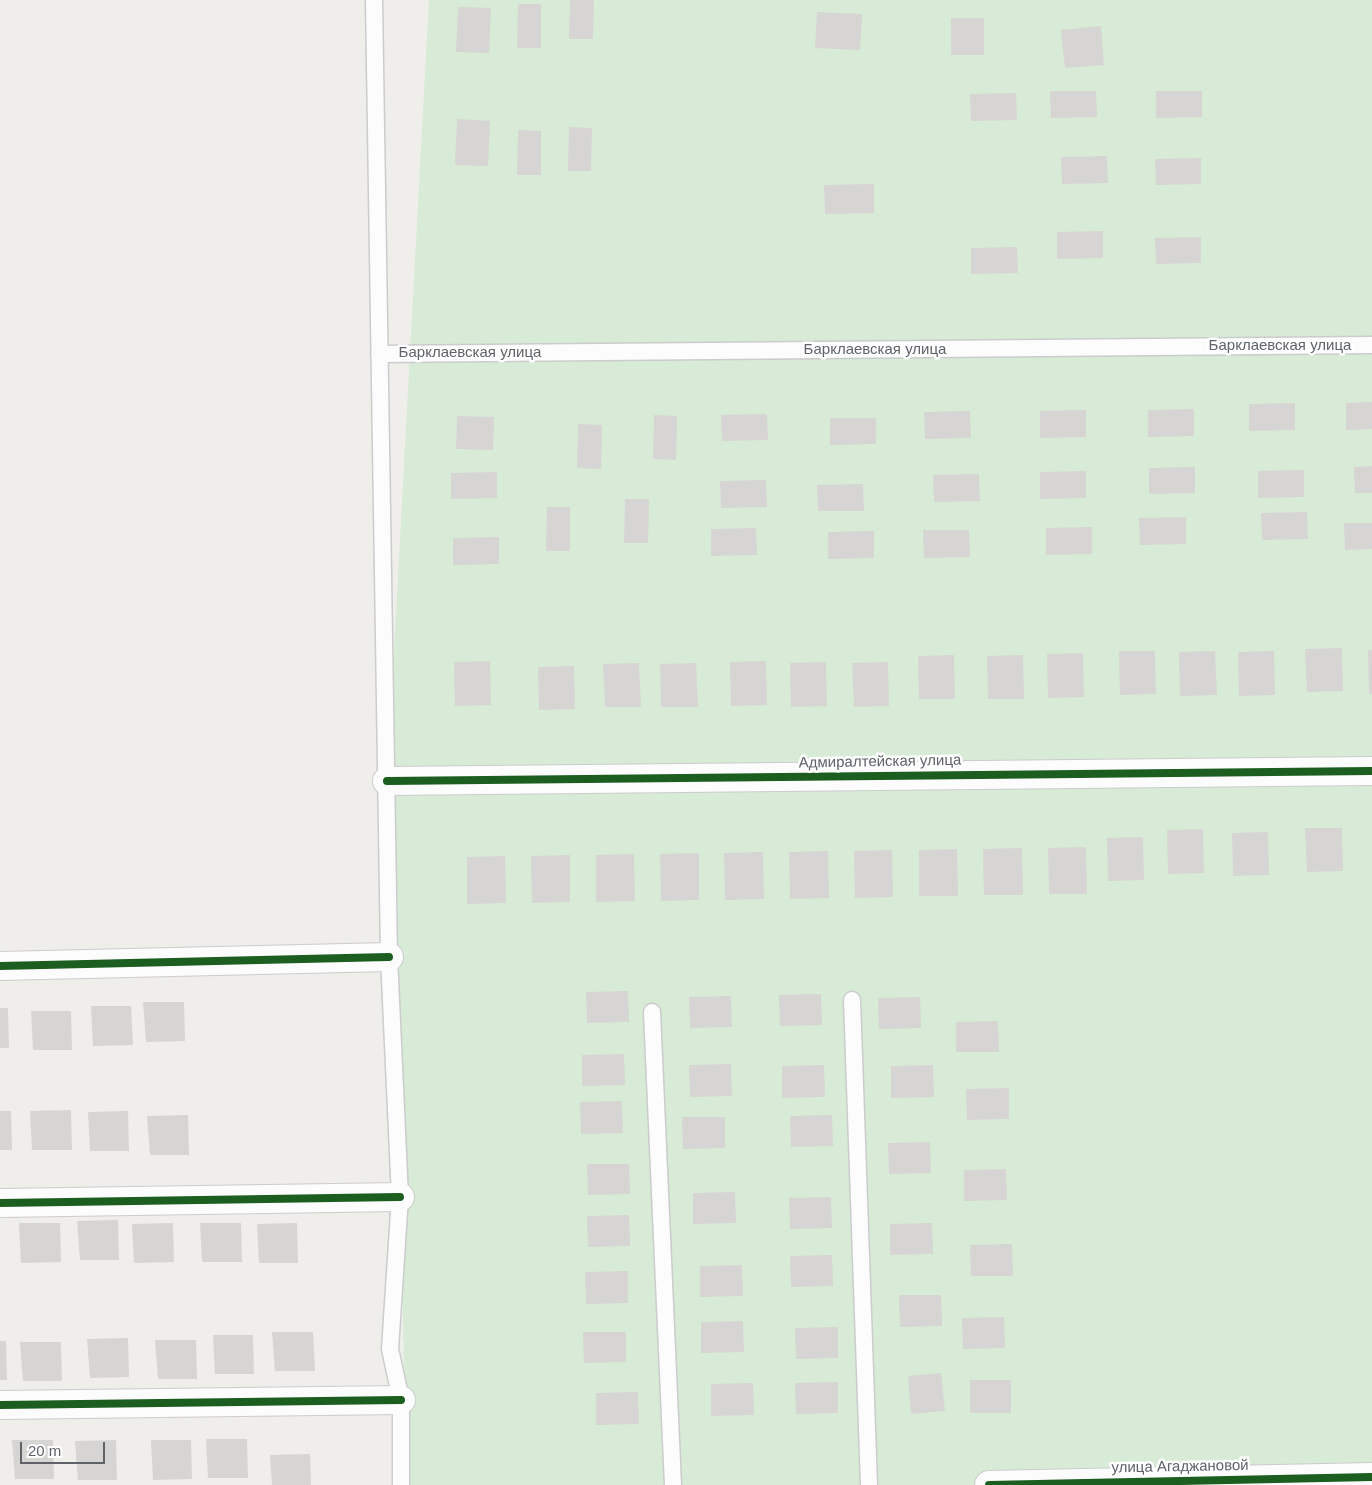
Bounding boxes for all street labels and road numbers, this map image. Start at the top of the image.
street label: Барклаевская улица [1209,337,1351,355]
street label: Барклаевская улица [804,341,946,359]
street label: Барклаевская улица [399,344,541,362]
street label: Адмиралтейская улица [799,752,961,772]
street label: улица Агаджановой [1111,1457,1249,1477]

